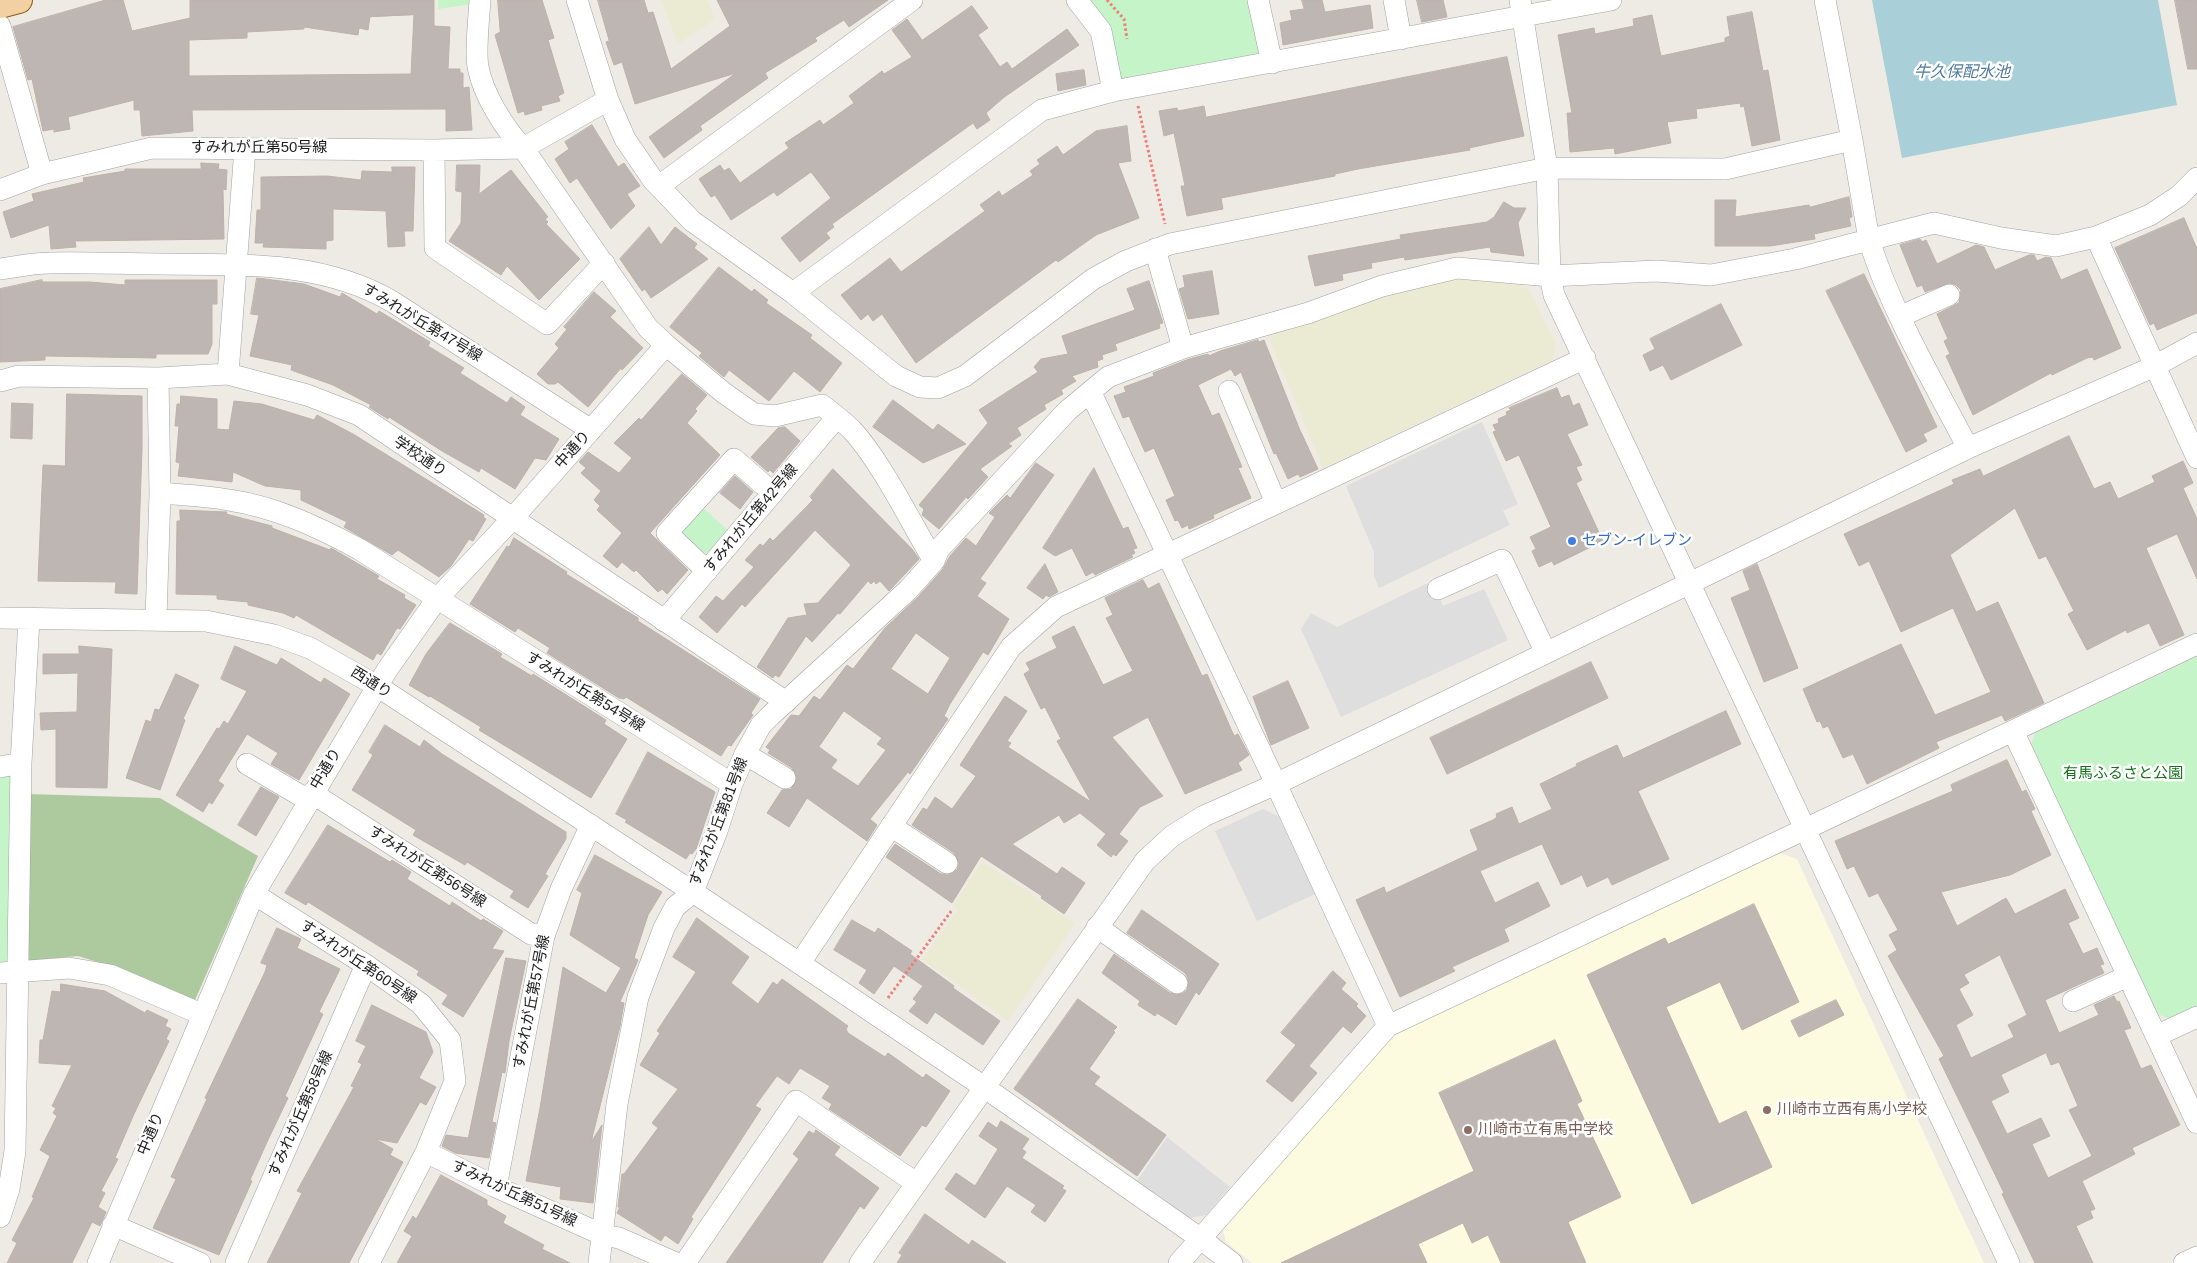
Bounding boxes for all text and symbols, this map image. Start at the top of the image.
water label: 牛久保配水池 [1914,63,2010,83]
street label: すみれが丘第50号線 [191,139,327,157]
street label: すみれが丘第47号線 [359,280,485,366]
street label: 中通り [551,427,595,473]
street label: 学校通り [390,433,450,481]
street label: すみれが丘第42号線 [700,461,802,577]
place label: セブン-イレブン [1582,532,1692,550]
marker: セブン-イレブン [1566,535,1578,547]
street label: すみれが丘第54号線 [522,648,648,736]
street label: 西通り [347,663,395,703]
street label: 中通り [307,745,345,793]
street label: すみれが丘第81号線 [686,755,752,889]
park label: 有馬ふるさと公園 [2063,765,2183,783]
street label: すみれが丘第56号線 [365,822,489,912]
street label: すみれが丘第60号線 [296,916,420,1008]
street label: すみれが丘第57号線 [510,933,554,1071]
street label: すみれが丘第58号線 [265,1048,337,1180]
place label: 川崎市立西有馬小学校 [1777,1101,1927,1119]
marker: 川崎市立西有馬小学校 [1761,1104,1773,1116]
street label: 中通り [134,1110,168,1158]
place label: 川崎市立有馬中学校 [1478,1121,1613,1139]
marker: 川崎市立有馬中学校 [1462,1124,1474,1136]
street label: すみれが丘第51号線 [448,1157,580,1231]

